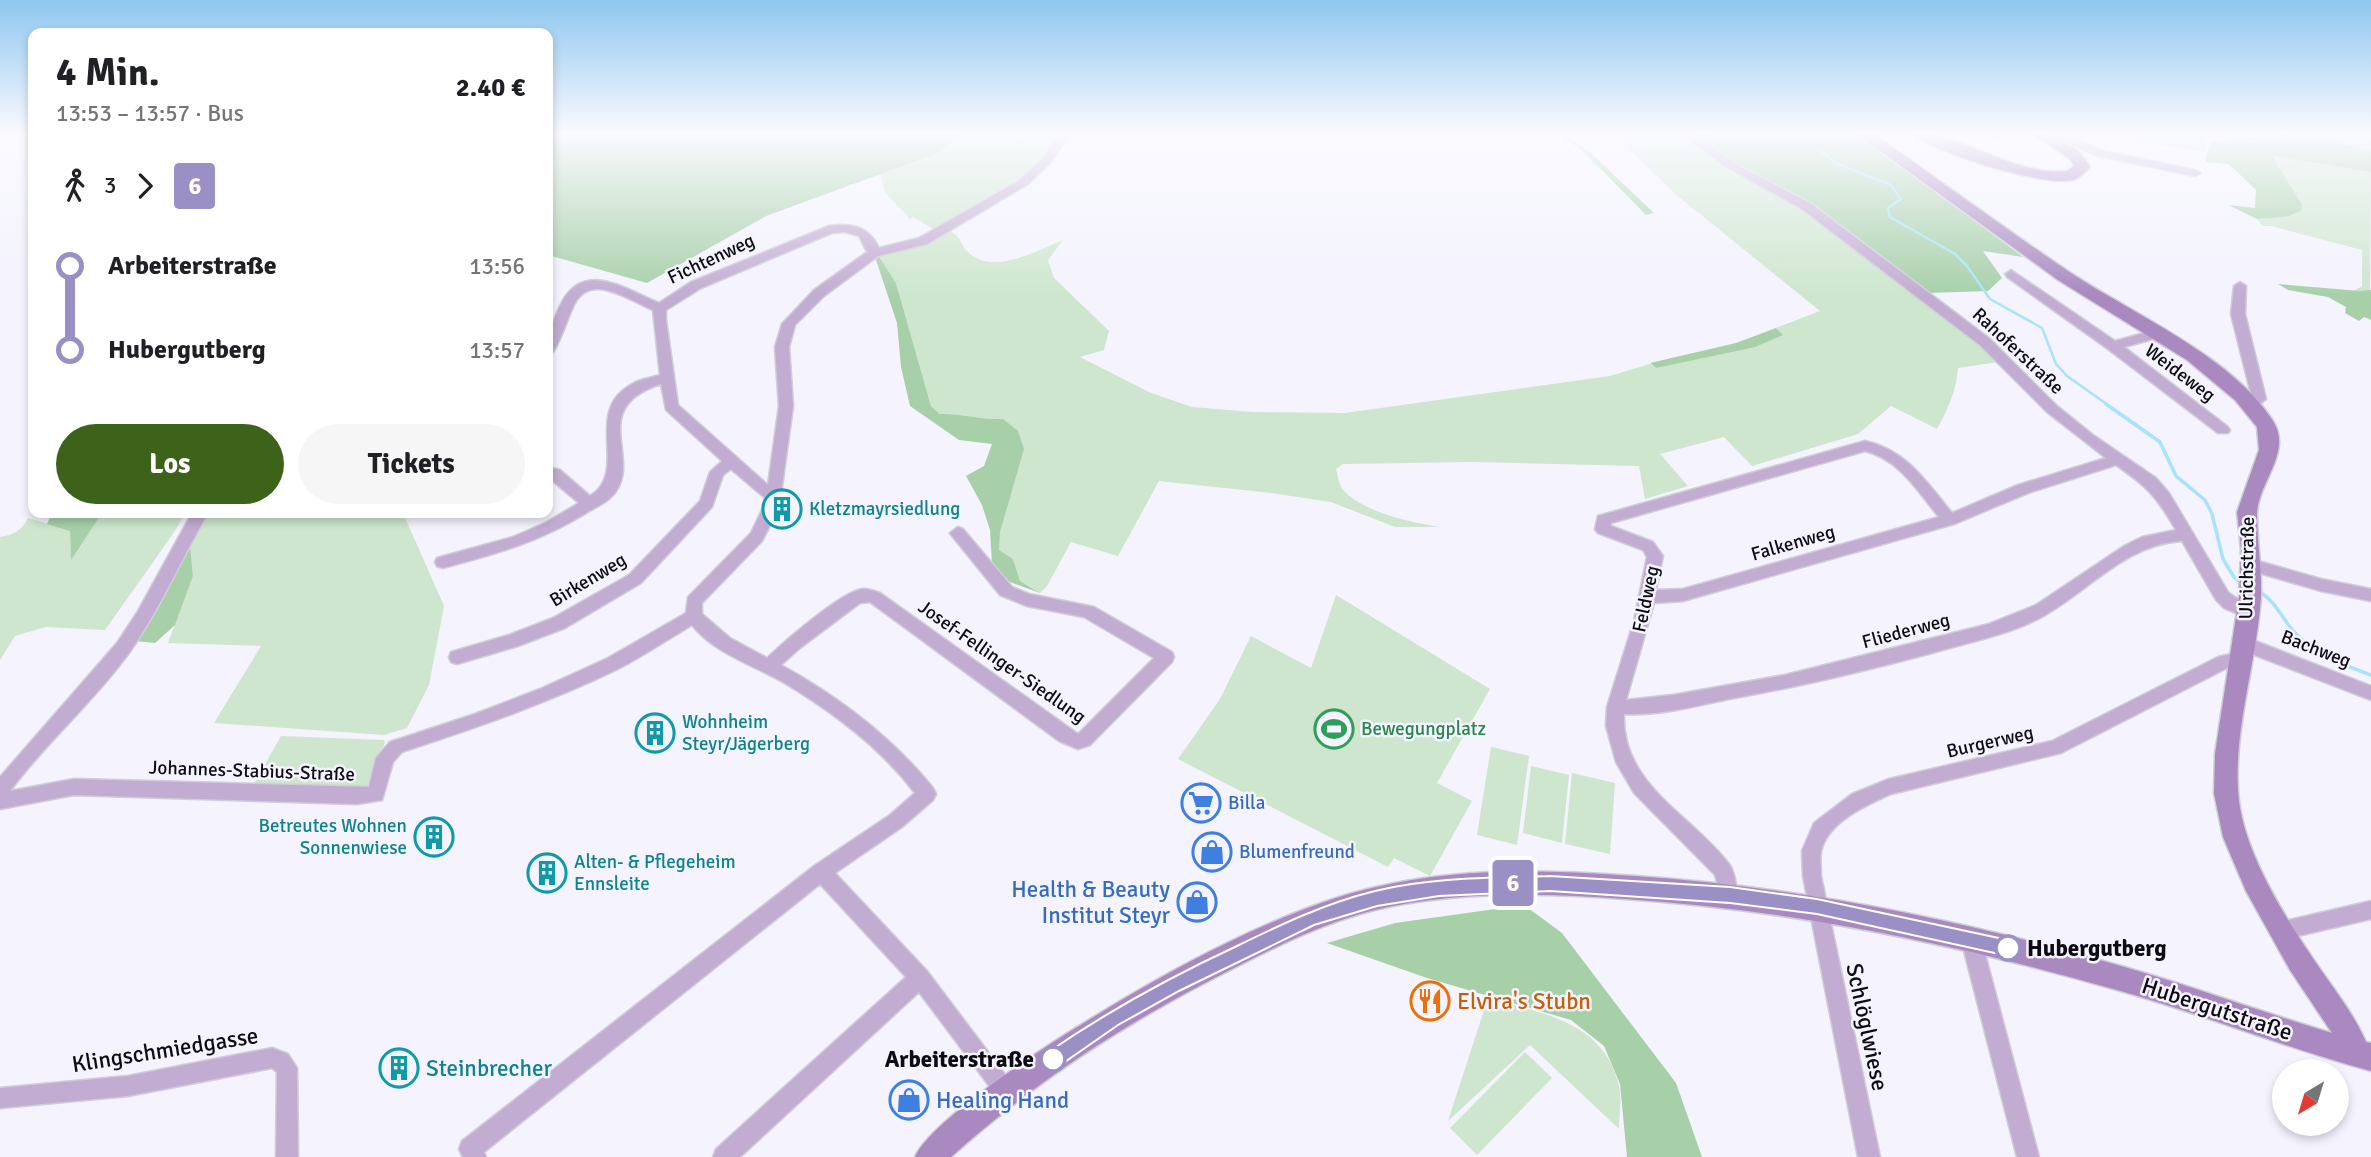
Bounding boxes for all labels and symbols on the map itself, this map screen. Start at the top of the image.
street label: Fichtenweg [664,228,758,290]
street label: Rahoferstraße [1967,302,2069,400]
street label: Weideweg [2140,339,2220,407]
building icon: Kletzmayrsiedlung [761,488,803,530]
place label: Kletzmayrsiedlung [809,497,960,521]
street label: Ulrichstraße [2234,516,2260,620]
street label: Falkenweg [1748,520,1838,566]
street label: Birkenweg [545,548,631,612]
street label: Feldweg [1627,564,1665,634]
street label: Josef-Fellinger-Siedlung [914,595,1090,729]
street label: Fliederweg [1859,608,1953,654]
street label: Bachweg [2278,625,2354,673]
sports icon: Bewegungplatz [1313,708,1355,750]
place label: Wohnheim Steyr/Jägerberg [682,710,810,756]
building icon: Wohnheim Steyr/Jägerberg [634,712,676,754]
place label: Bewegungplatz [1361,717,1486,741]
street label: Burgerweg [1944,720,2036,764]
street label: Johannes-Stabius-Straße [149,755,355,787]
supermarket icon: Billa [1180,782,1222,824]
place label: Billa [1228,791,1265,815]
place label: Betreutes Wohnen Sonnenwiese [258,814,407,860]
building icon: Betreutes Wohnen Sonnenwiese [413,816,455,858]
shop icon: Blumenfreund [1191,831,1233,873]
place label: Blumenfreund [1239,840,1355,864]
place label: Alten- & Pflegeheim Ennsleite [574,850,736,896]
building icon: Alten- & Pflegeheim Ennsleite [526,852,568,894]
line badge: 6 [1490,860,1536,906]
place label: Health & Beauty Institut Steyr [1011,875,1171,930]
shop icon: Health & Beauty Institut Steyr [1176,881,1218,923]
place label: Hubergutberg [2027,934,2167,963]
marker: Hubergutberg [1995,935,2021,961]
street label: Schlöglwiese [1839,961,1895,1093]
street label: Hubergutstraße [2138,971,2296,1047]
restaurant icon: Elvira's Stubn [1409,980,1451,1022]
place label: Elvira's Stubn [1457,987,1591,1016]
street label: Klingschmiedgasse [70,1021,260,1079]
place label: Arbeiterstraße [885,1045,1034,1074]
marker: Arbeiterstraße [1040,1046,1066,1072]
building icon: Steinbrecher [378,1047,420,1089]
place label: Steinbrecher [426,1054,552,1083]
north arrow [2272,1059,2348,1136]
shop icon: Healing Hand [888,1079,930,1121]
place label: Healing Hand [936,1086,1069,1115]

